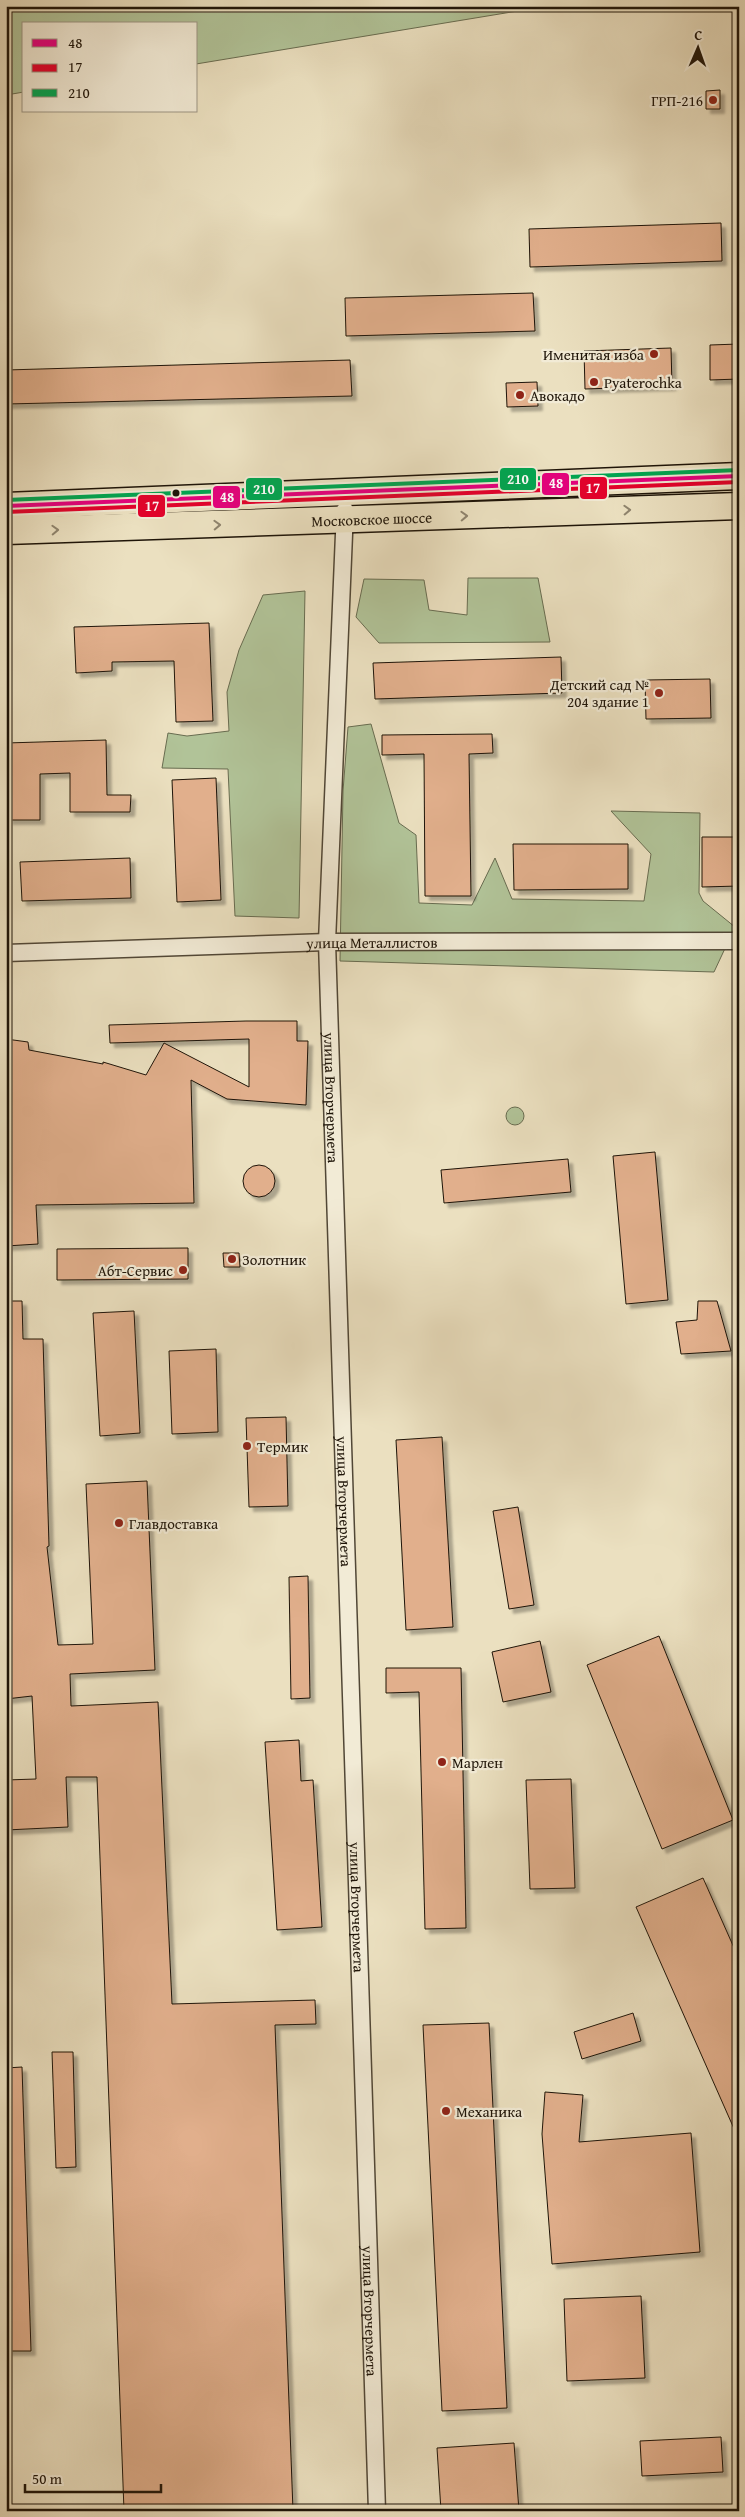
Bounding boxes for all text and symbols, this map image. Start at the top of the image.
legend [22,22,198,112]
north arrow [672,22,722,72]
text: С [694,25,703,45]
text: 48 [68,32,82,53]
text: 17 [68,56,82,77]
text: 210 [68,82,90,103]
place label: ГРП-216 [651,90,703,111]
marker: ГРП-216 [707,94,719,106]
place label: Именитая изба [543,344,645,365]
marker: Именитая изба [648,348,660,360]
place label: Pyaterochka [604,372,682,393]
marker: Pyaterochka [588,376,600,388]
place label: Авокадо [530,385,585,406]
marker: Авокадо [514,389,526,401]
line badge: 210 [499,467,537,491]
text: 210 [507,469,529,489]
line badge: 48 [541,472,570,496]
text: 48 [549,473,563,493]
line badge: 17 [579,476,608,500]
line badge: 210 [245,477,283,501]
text: 17 [586,478,600,498]
text: 210 [253,479,275,499]
line badge: 48 [212,485,241,509]
text: 48 [220,487,234,507]
unlabelled marker [171,488,181,498]
line badge: 17 [137,494,166,518]
text: 17 [145,496,159,516]
one-way arrow [623,505,631,515]
street label: Московское шоссе [311,506,433,531]
one-way arrow [461,511,469,521]
one-way arrow [214,519,222,530]
one-way arrow [51,524,59,535]
place label: Детский сад № 204 здание 1 [549,674,649,712]
marker: Детский сад № 204 здание 1 [653,687,665,699]
street label: улица Металлистов [305,931,438,953]
street label: улица Вторчермета [319,1031,345,1164]
place label: Золотник [242,1249,306,1270]
marker: Золотник [226,1253,238,1265]
place label: Абт-Сервис [98,1260,173,1281]
marker: Абт-Сервис [177,1264,189,1276]
street label: улица Вторчермета [332,1435,357,1568]
place label: Термик [257,1436,308,1457]
marker: Термик [241,1440,253,1452]
place label: Главдоставка [129,1513,219,1534]
marker: Главдоставка [113,1517,125,1529]
place label: Марлен [452,1752,503,1773]
marker: Марлен [436,1756,448,1768]
street label: улица Вторчермета [345,1840,370,1974]
place label: Механика [456,2101,523,2122]
marker: Механика [440,2105,452,2117]
street label: улица Вторчермета [358,2244,383,2377]
scale bar [25,2462,161,2494]
text: 50 m [32,2468,63,2489]

